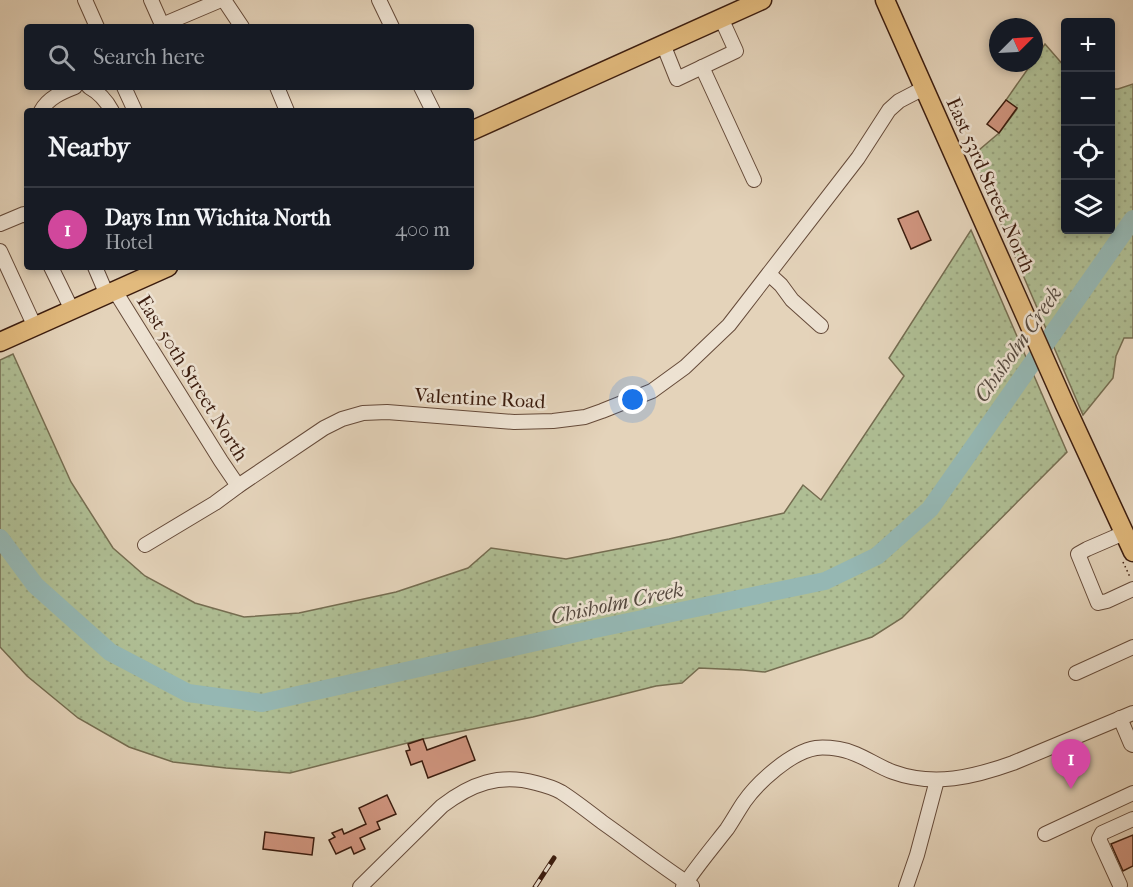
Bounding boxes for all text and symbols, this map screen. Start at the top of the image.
north arrow [989,18,1043,72]
map controls [1061,18,1115,234]
button: + [1061,18,1115,72]
search box [24,24,474,90]
icon: search [45,41,78,74]
text: Search here [93,44,205,70]
button: − [1061,72,1115,126]
street label: East 53rd Street North [942,94,1040,277]
button: locate [1061,126,1115,180]
text: Nearby [48,132,130,163]
button: layers [1061,180,1115,234]
text: Days Inn Wichita North [105,205,331,231]
text: 1 [64,218,71,241]
text: 400 m [395,218,450,241]
text: Hotel [105,231,153,254]
water label: Chisholm Creek [969,282,1067,406]
street label: East 50th Street North [132,291,253,466]
street label: Valentine Road [413,384,547,413]
your location [618,385,647,414]
water label: Chisholm Creek [548,577,686,629]
pin: 1 [1052,740,1090,789]

